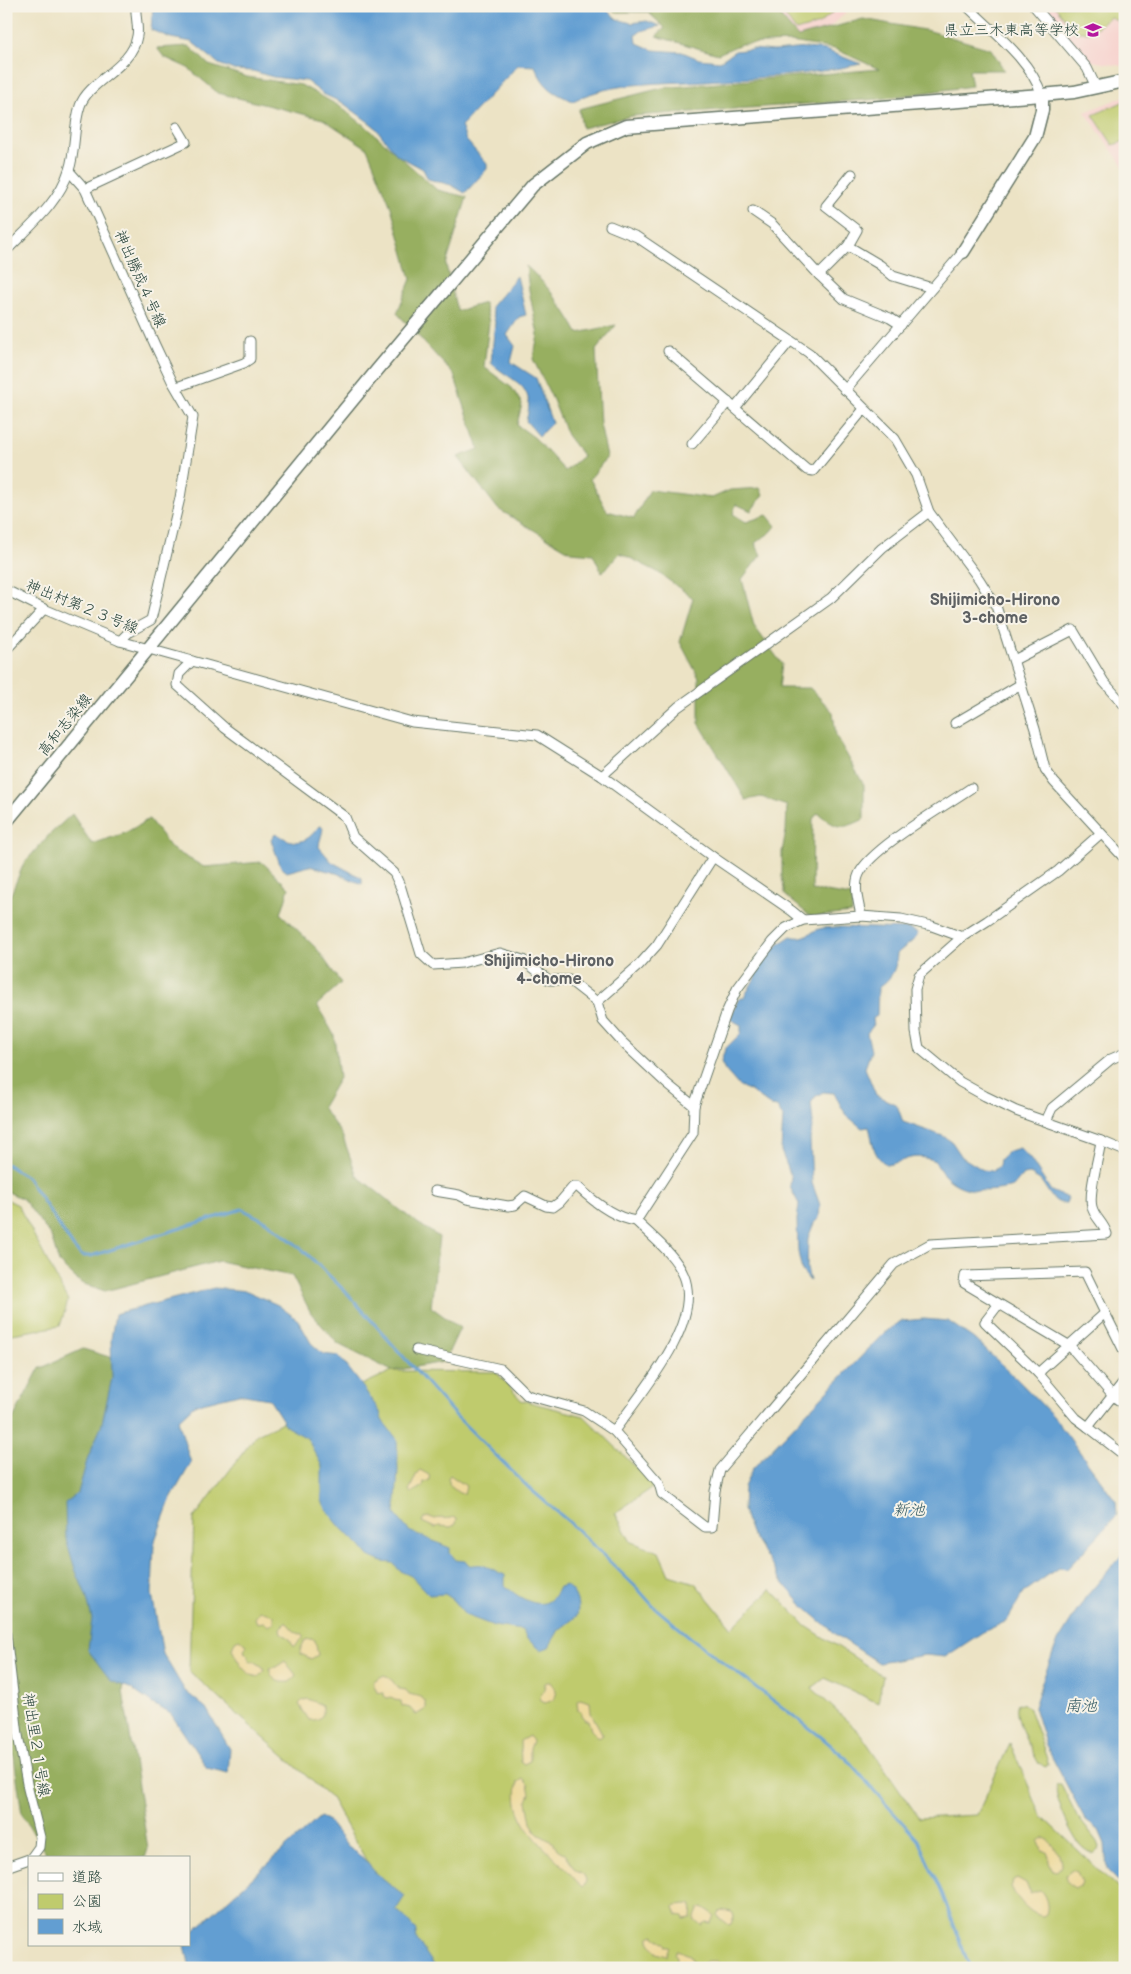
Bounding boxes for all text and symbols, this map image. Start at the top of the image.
school or university icon: 県立三木東高等学校 [1083,20,1103,40]
place label: 県立三木東高等学校 [944,21,1079,40]
street label: 神出勝成４号線 [110,227,170,331]
street label: 神出村第２３号線 [23,576,141,638]
district label: Shijimicho-Hirono 3-chome [930,591,1060,628]
street label: 高和志染線 [34,690,96,760]
district label: Shijimicho-Hirono 4-chome [484,952,614,989]
water label: 新池 [893,1501,926,1520]
street label: 神出里２１号線 [18,1692,54,1798]
water label: 南池 [1065,1697,1098,1716]
legend [28,1856,190,1946]
text: 道路 [72,1868,102,1887]
text: 公園 [72,1892,102,1911]
text: 水域 [72,1918,102,1937]

